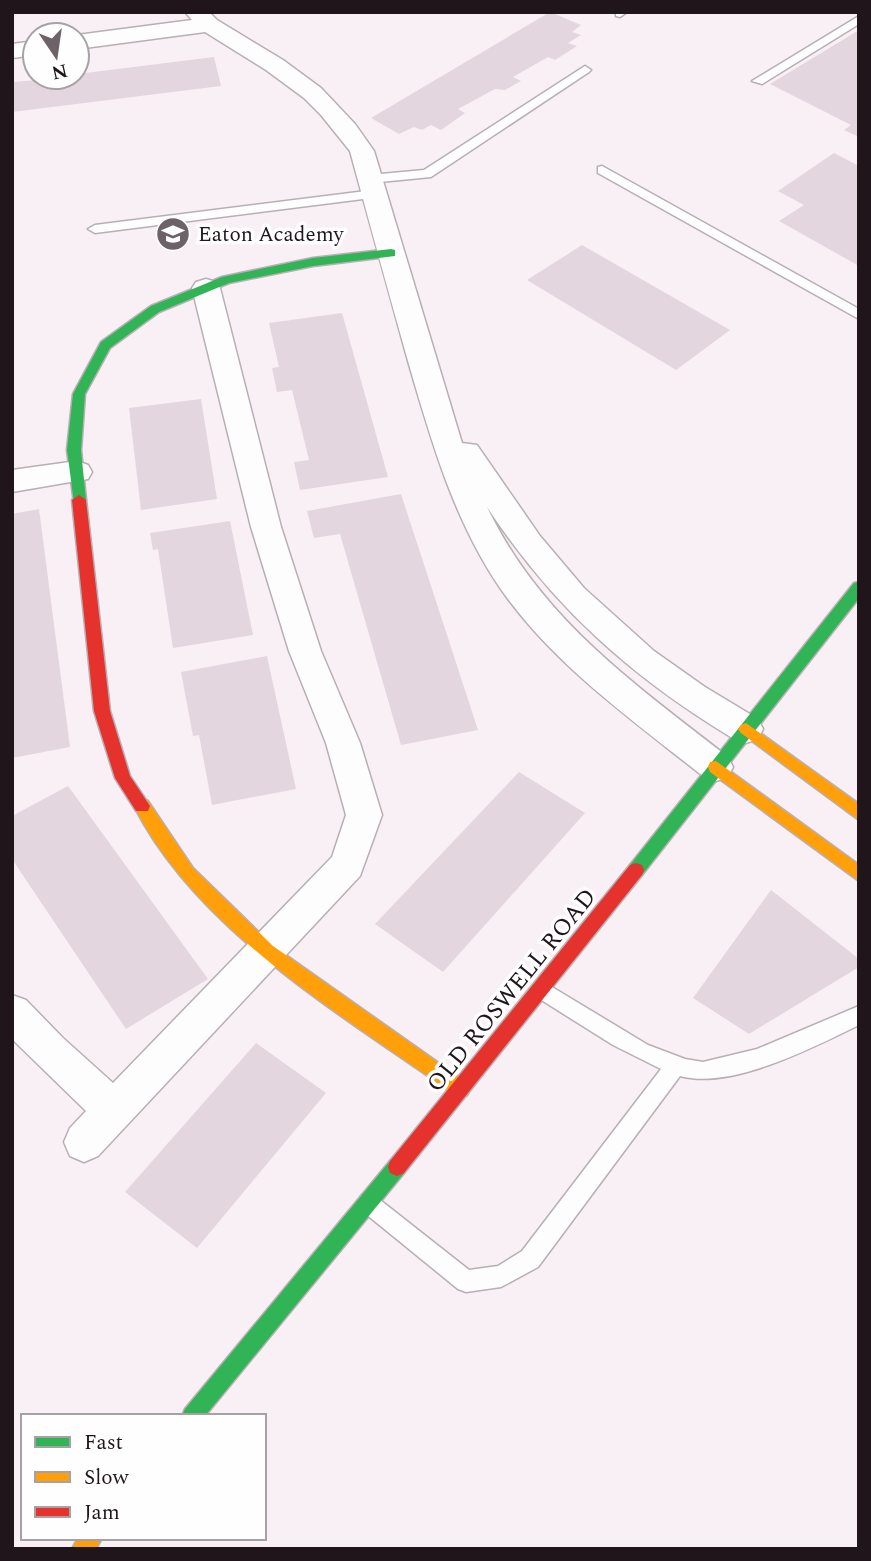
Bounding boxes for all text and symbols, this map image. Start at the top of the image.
north arrow [21,21,91,91]
text: N [49,55,70,87]
school or university icon: Eaton Academy [154,215,192,253]
place label: Eaton Academy [198,219,345,251]
street label: OLD ROSWELL ROAD [418,881,605,1100]
legend [21,1414,266,1540]
text: Fast [84,1427,123,1459]
text: Slow [84,1462,130,1494]
text: Jam [84,1497,120,1529]

